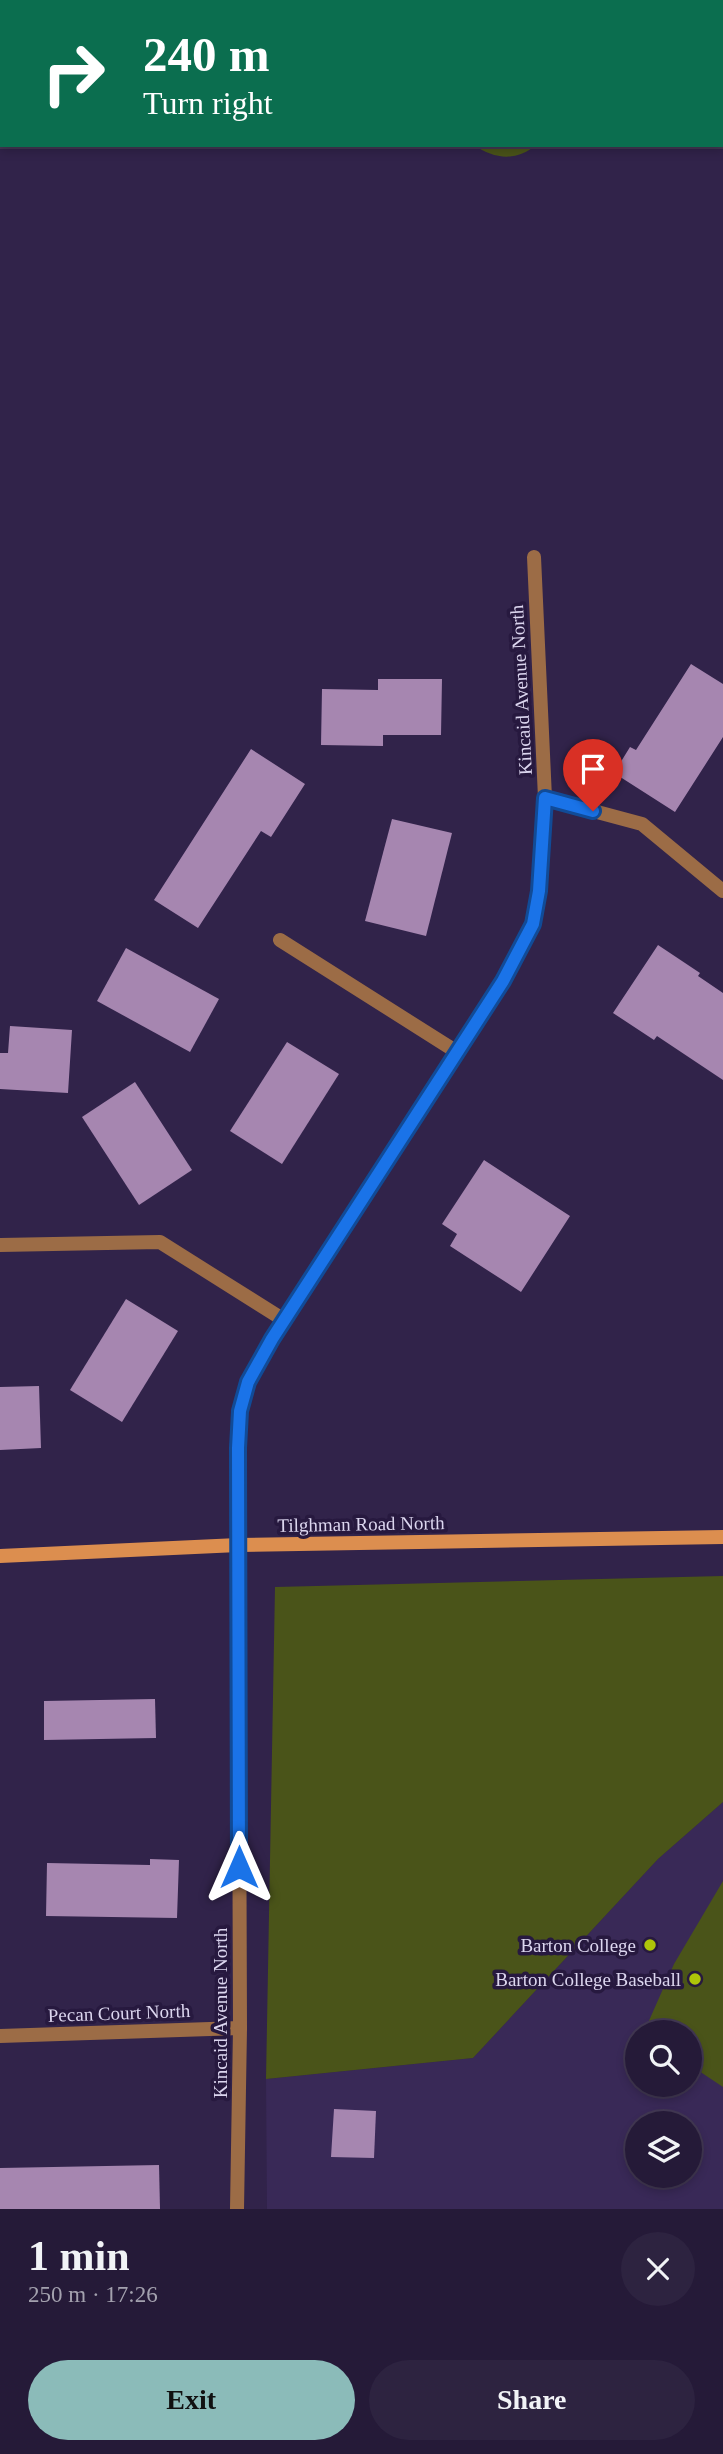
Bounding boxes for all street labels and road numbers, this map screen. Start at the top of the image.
street label: Kincaid Avenue North [506,604,536,776]
street label: Tilghman Road North [277,1512,445,1536]
street label: Kincaid Avenue North [210,1927,231,2098]
street label: Pecan Court North [47,2000,191,2026]

